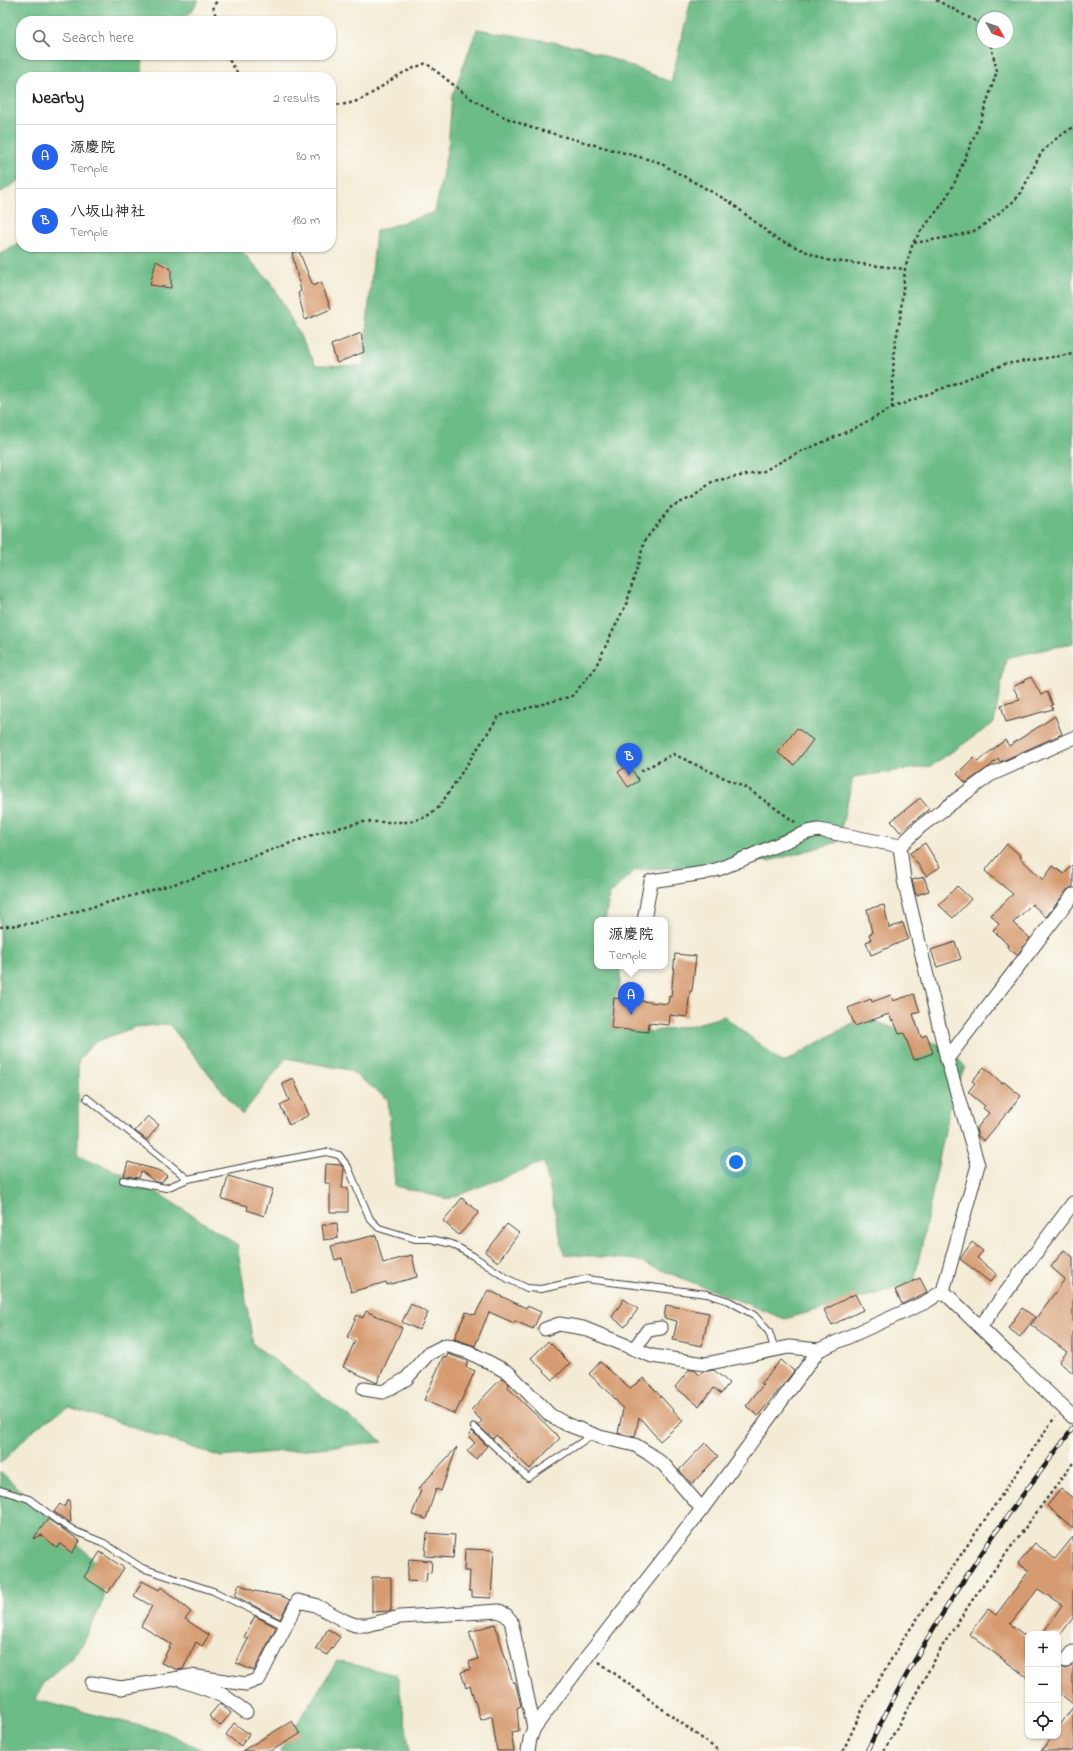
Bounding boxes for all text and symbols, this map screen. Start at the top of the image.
north arrow [977,12,1013,48]
search box [16,16,336,60]
icon: search [30,27,52,49]
text: Search here [62,27,134,49]
text: Nearby [32,86,84,111]
text: 2 results [273,89,320,108]
text: 源慶院 [70,137,115,159]
text: A [41,147,49,166]
text: 80 m [296,147,320,166]
text: Temple [70,159,108,178]
text: 八坂山神社 [70,201,145,223]
text: B [41,211,49,230]
text: 180 m [292,211,320,230]
text: Temple [70,223,108,242]
pin: B [616,743,642,776]
popup [594,917,668,969]
text: 源慶院 [608,924,654,946]
text: Temple [608,946,647,965]
pin: A [618,982,644,1015]
your location [726,1152,746,1172]
map controls [1025,1631,1061,1739]
button: + [1025,1631,1061,1667]
button: − [1025,1667,1061,1703]
button: locate [1025,1703,1061,1739]

